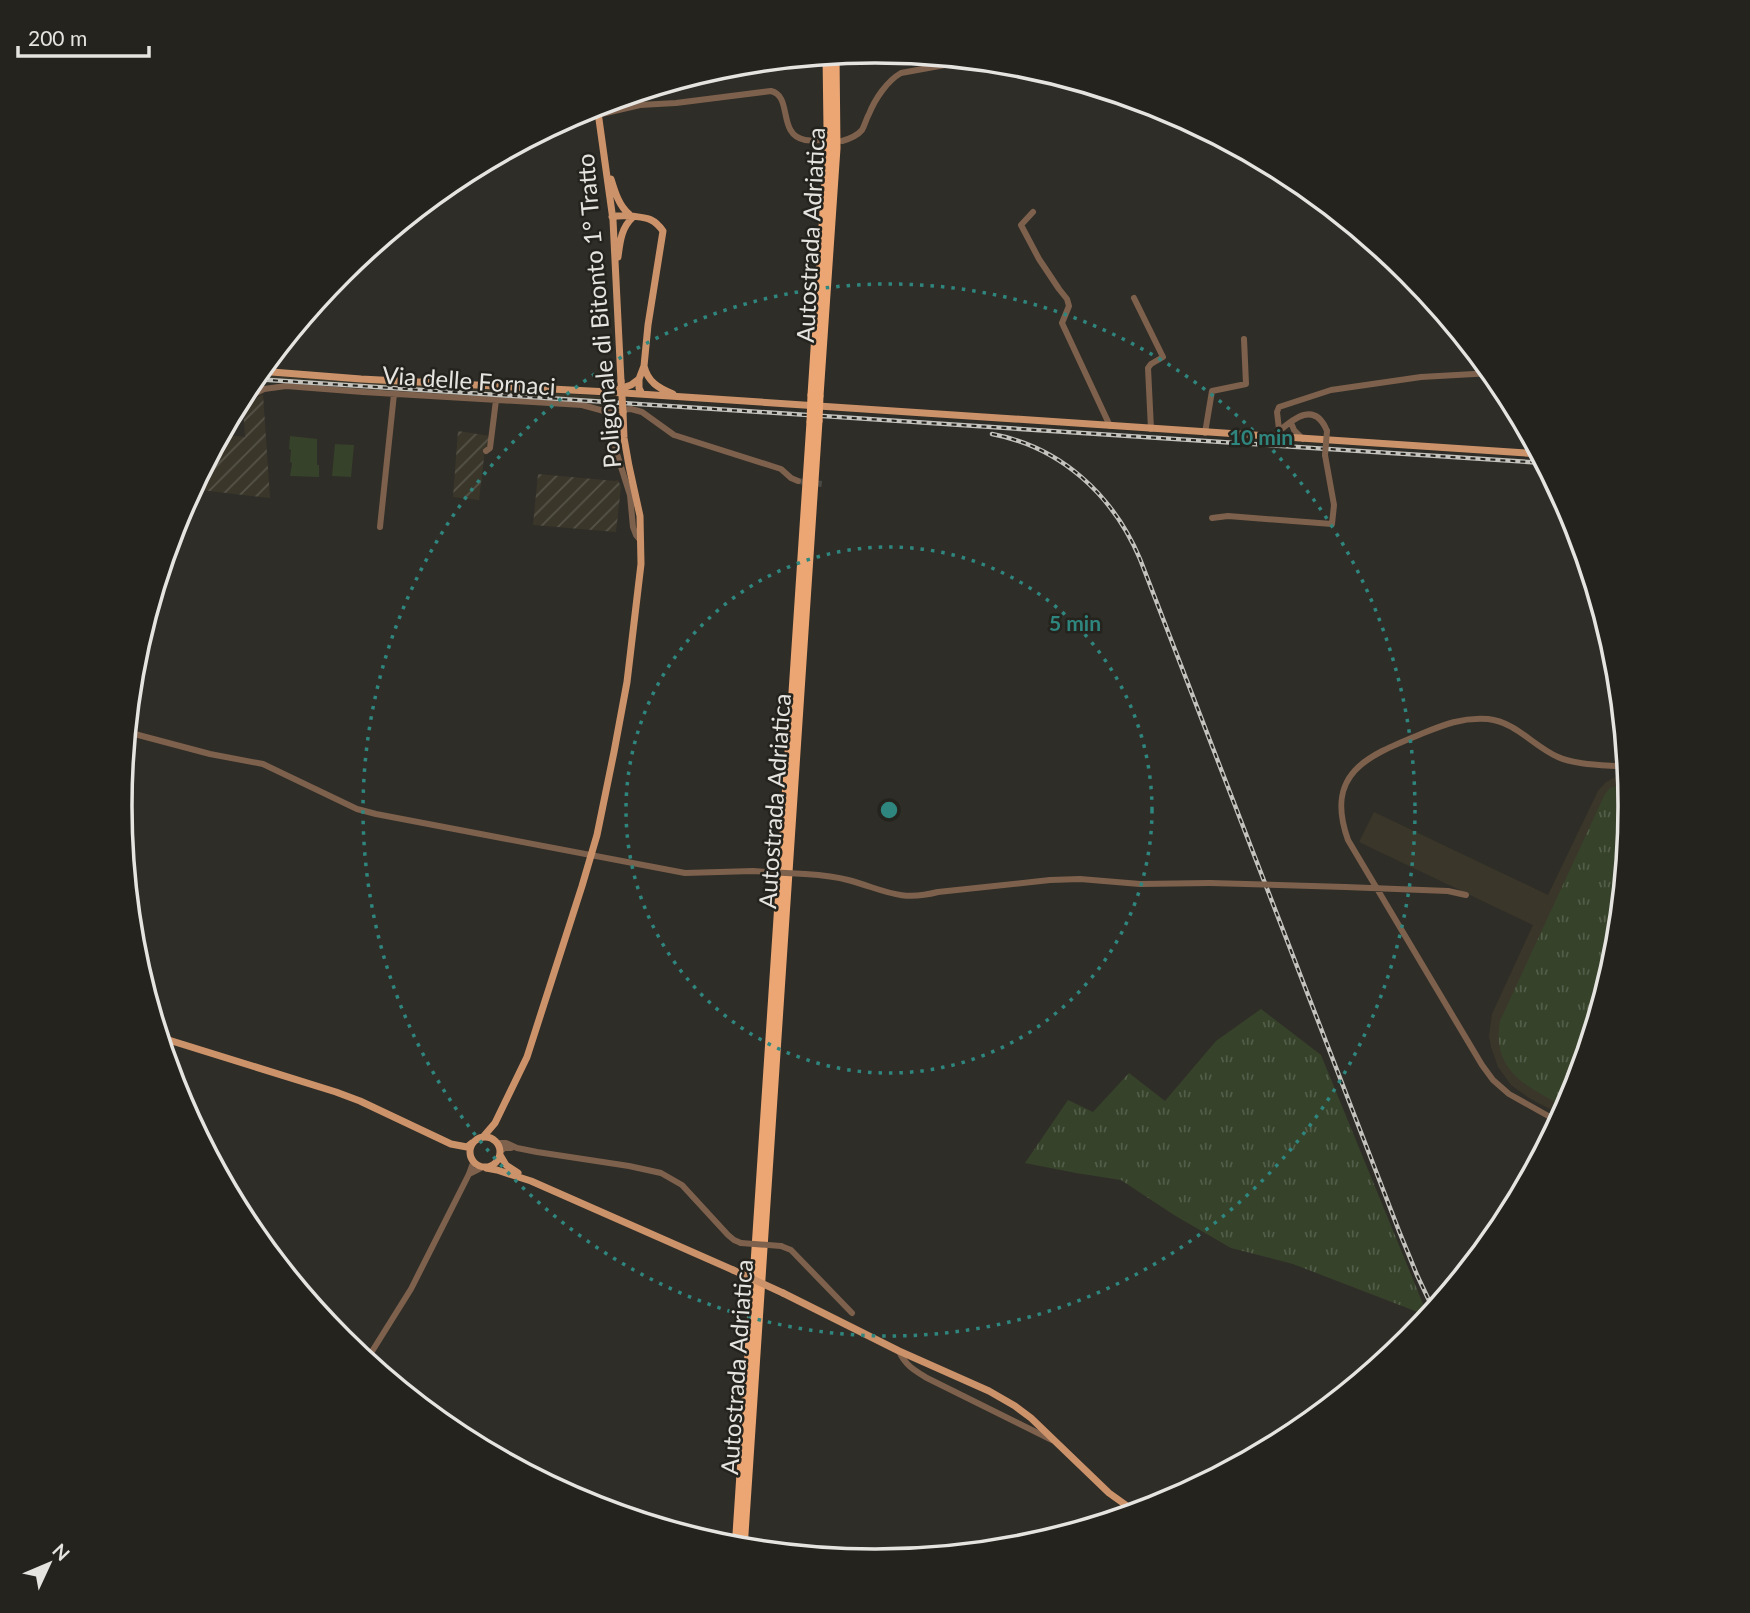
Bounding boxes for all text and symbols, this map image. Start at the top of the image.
scale bar [18,14,149,58]
text: 200 m [28,25,87,50]
street label: Autostrada Adriatica [790,127,830,343]
street label: Poligonale di Bitonto 1° Tratto [570,153,626,469]
street label: Via delle Fornaci [381,359,557,401]
text: 10 min [1229,424,1293,449]
text: 5 min [1049,610,1101,635]
street label: Autostrada Adriatica [752,692,796,910]
centre of rings [877,798,901,822]
street label: Autostrada Adriatica [714,1258,758,1476]
north arrow [14,1529,84,1599]
text: N [48,1539,75,1565]

